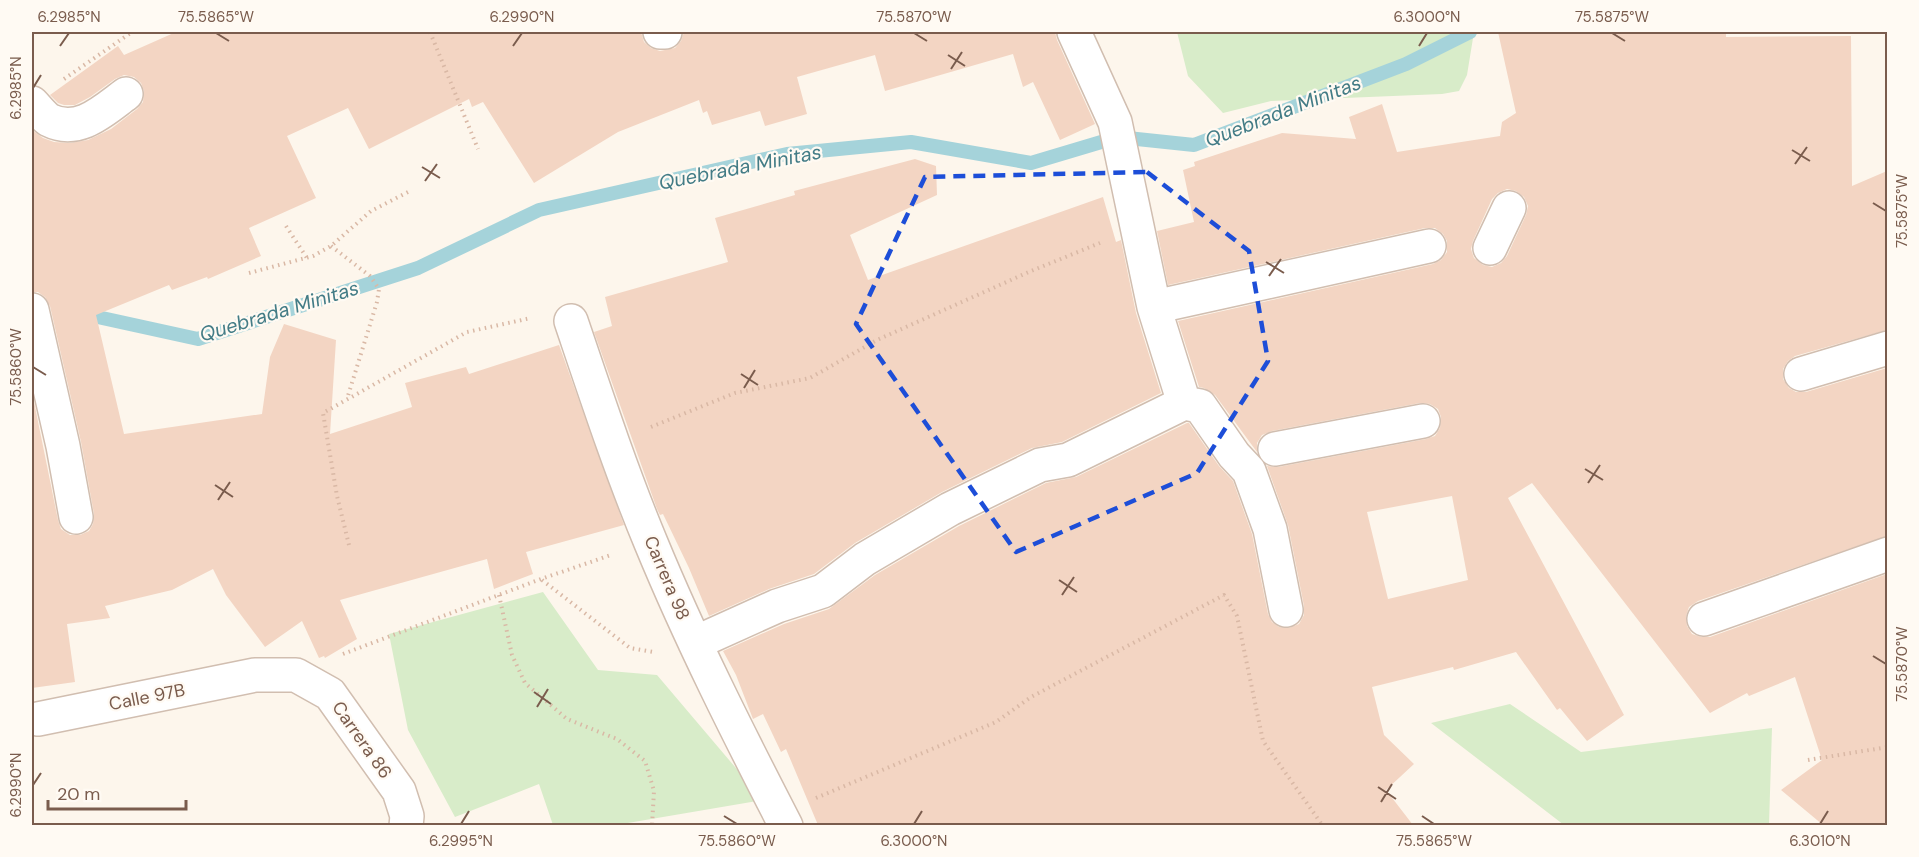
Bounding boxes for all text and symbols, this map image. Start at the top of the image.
text: 6.2985°N [37,7,101,27]
text: 75.5865°W [178,7,254,27]
text: 6.2990°N [490,7,554,27]
text: 75.5870°W [876,7,952,27]
text: 6.3000°N [1394,7,1460,27]
text: 75.5875°W [1575,7,1649,27]
text: 6.2985°N [6,56,26,120]
water label: Quebrada Minitas [1201,69,1365,153]
water label: Quebrada Minitas [656,138,824,196]
text: 75.5875°W [1892,174,1912,248]
water label: Quebrada Minitas [196,274,362,348]
text: 75.5860°W [6,328,26,406]
street label: Carrera 98 [639,532,695,624]
text: 75.5870°W [1892,626,1912,702]
street label: Calle 97B [107,678,187,716]
street label: Carrera 86 [327,697,397,783]
text: 6.2990°N [6,753,26,817]
scale bar [48,773,186,811]
text: 20 m [57,782,100,806]
text: 6.2995°N [429,831,493,851]
text: 75.5860°W [698,831,776,851]
text: 6.3000°N [881,831,947,851]
text: 75.5865°W [1396,831,1472,851]
text: 6.3010°N [1789,831,1851,851]

